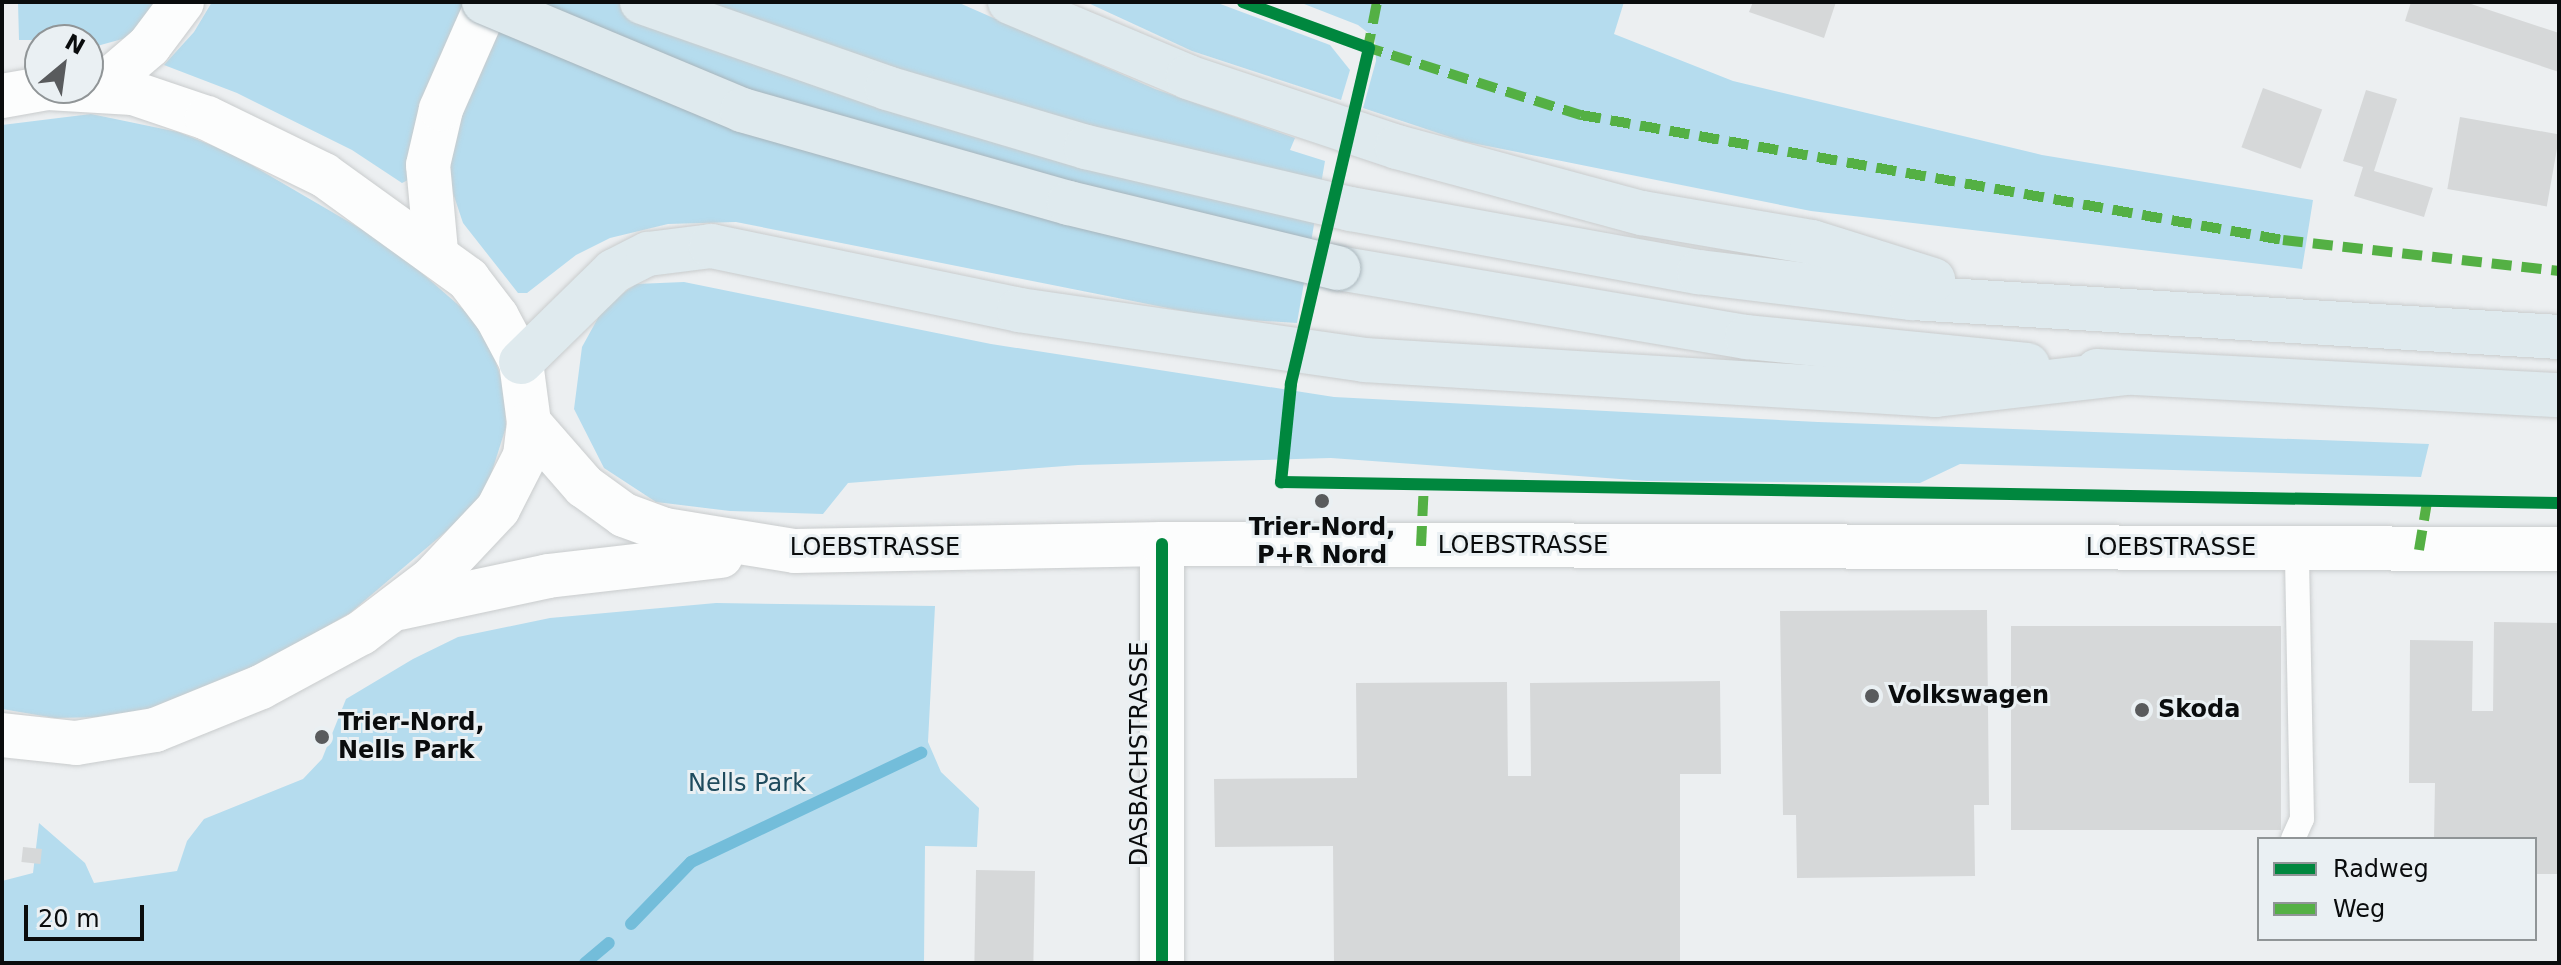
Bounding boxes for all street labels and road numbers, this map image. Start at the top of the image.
street label: LOEBSTRASSE [1438,532,1608,560]
street label: LOEBSTRASSE [790,534,960,562]
street label: LOEBSTRASSE [2086,534,2256,562]
street label: DASBACHSTRASSE [1126,642,1154,866]

